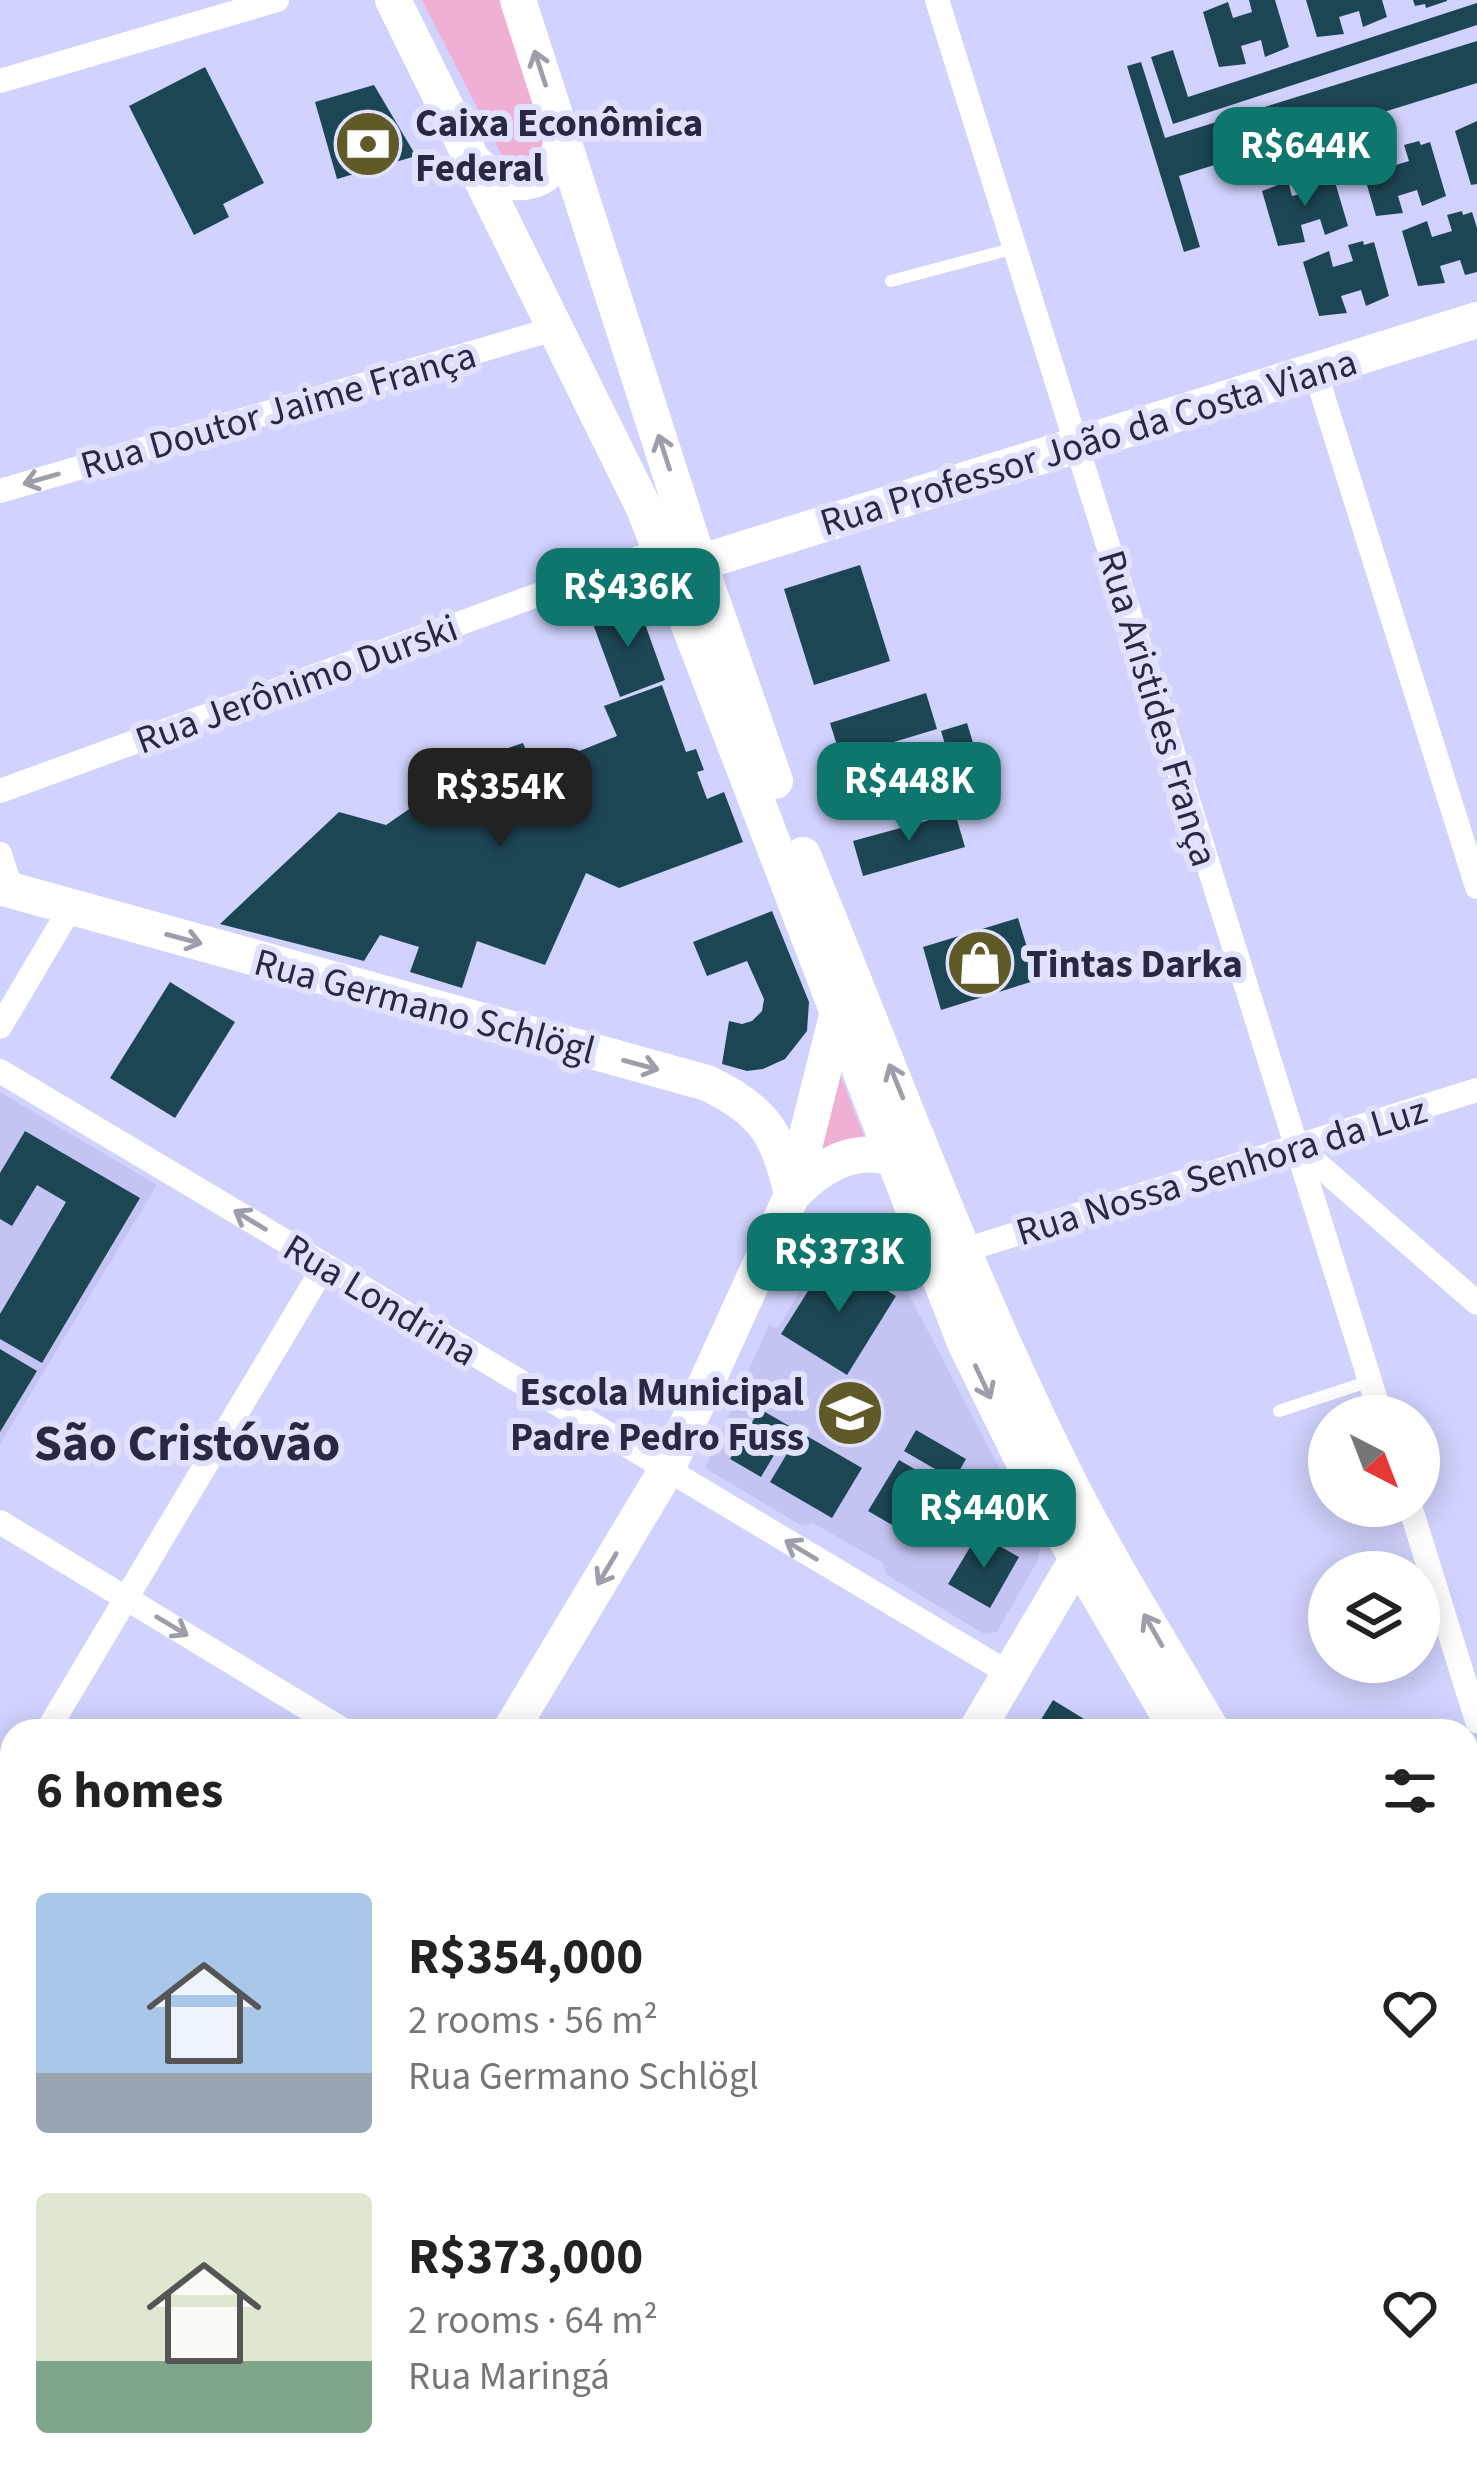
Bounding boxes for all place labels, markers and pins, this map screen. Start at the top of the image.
place label: Caixa Econômica Federal [415,96,703,197]
pin: R$644K [1207,107,1403,209]
bank icon: Caixa Econômica Federal [333,109,403,179]
pin: R$436K [530,548,726,650]
pin: R$448K [811,742,1007,844]
pin: R$354K [402,748,598,850]
shop icon: Tintas Darka [945,928,1015,998]
place label: Tintas Darka [1026,937,1243,993]
pin: R$373K [741,1213,937,1315]
place label: Escola Municipal Padre Pedro Fuss [510,1365,804,1466]
school or university icon: Escola Municipal Padre Pedro Fuss [815,1378,885,1448]
pin: R$440K [886,1469,1082,1571]

